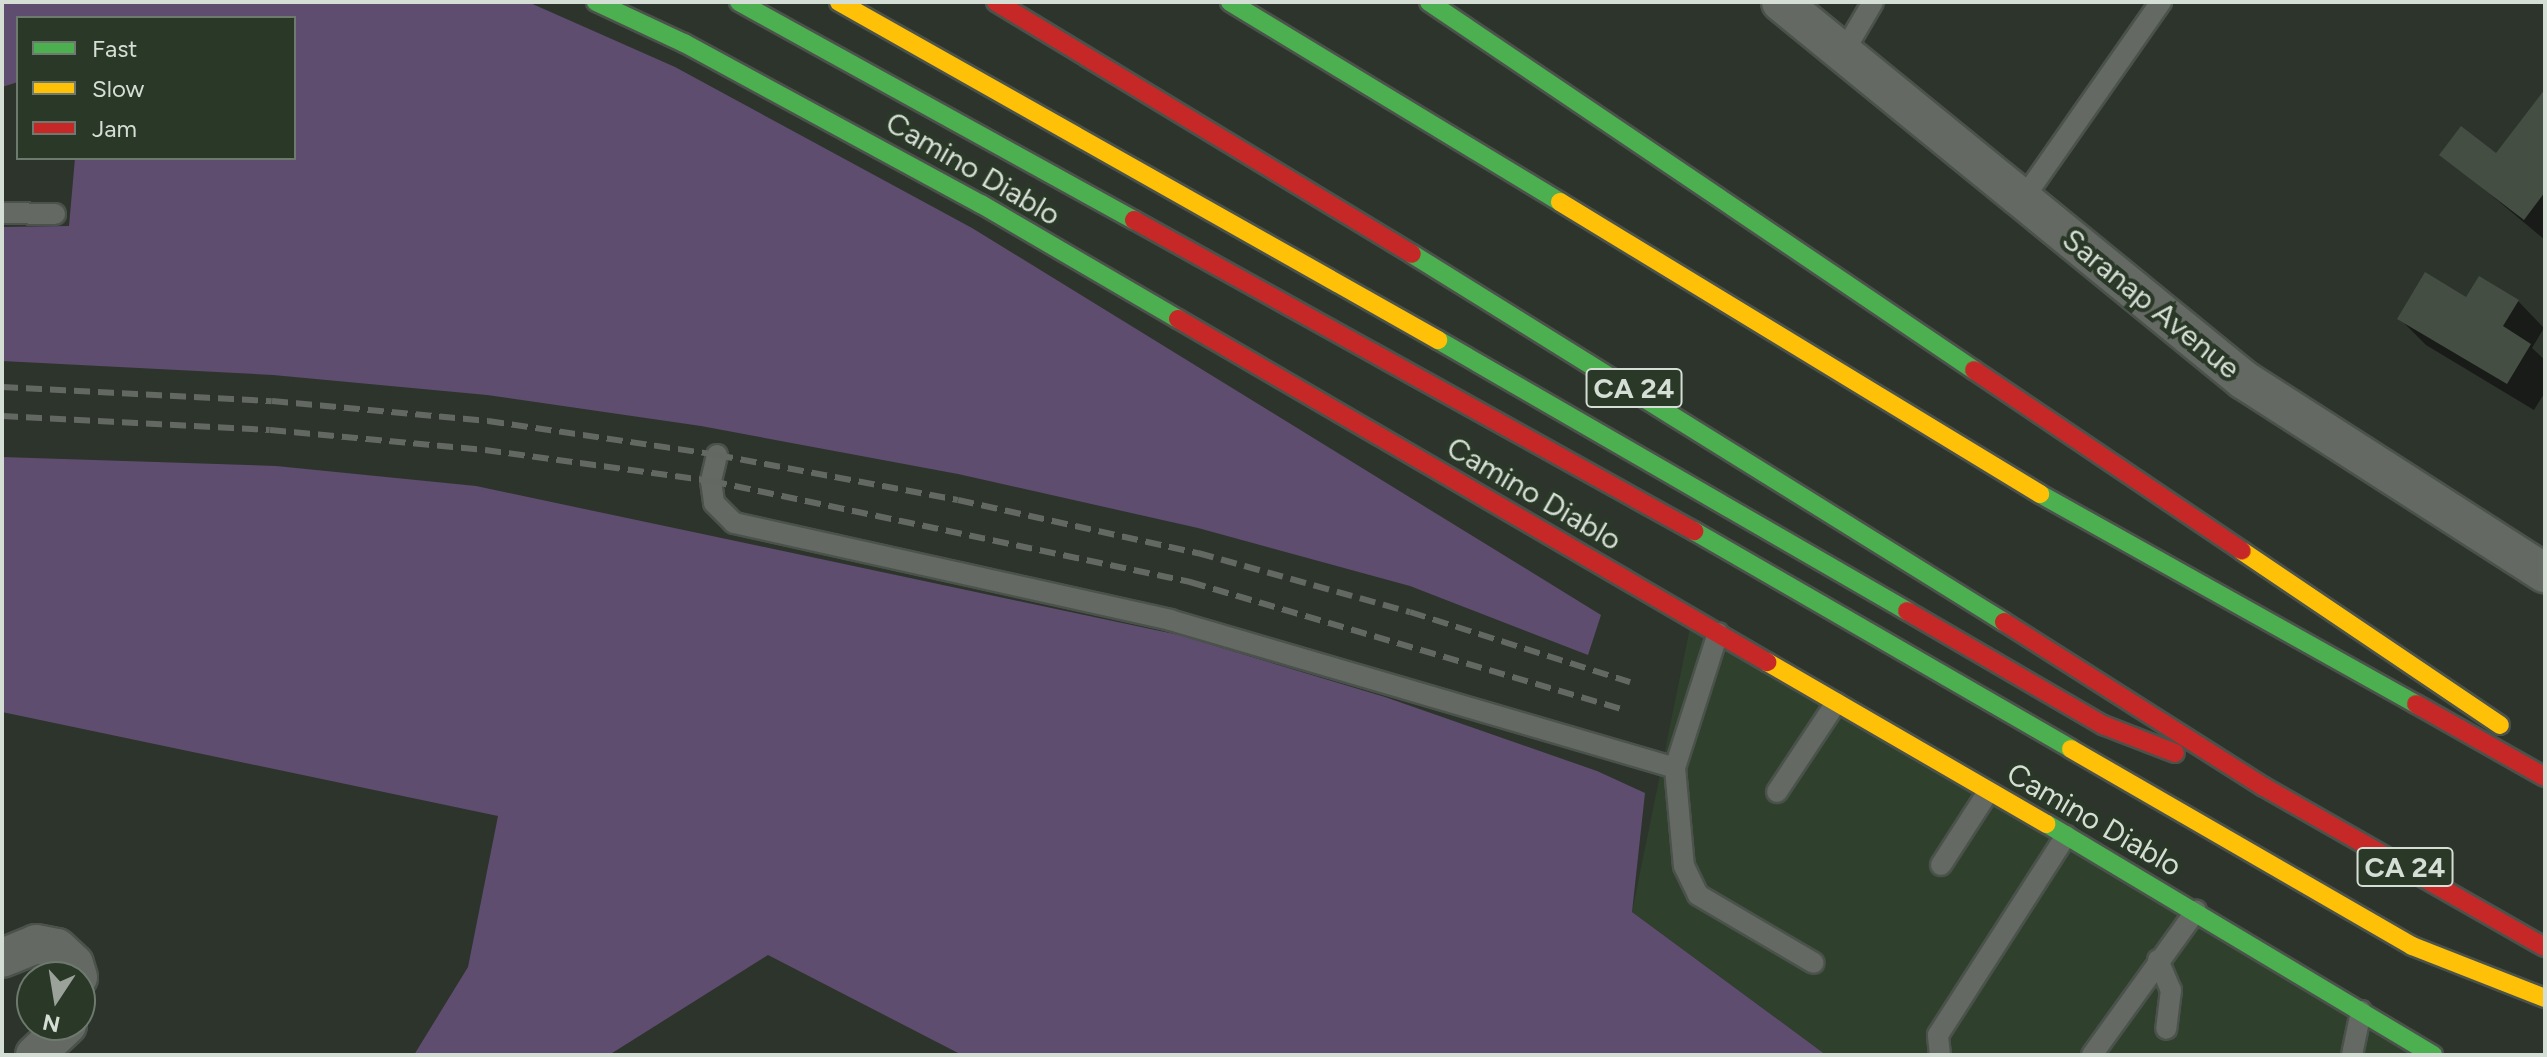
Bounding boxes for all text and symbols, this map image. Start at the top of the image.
legend [16,16,296,160]
text: Fast [92,34,137,63]
text: Slow [92,74,144,103]
street label: Camino Diablo [879,105,1067,233]
text: Jam [92,114,137,143]
street label: Saranap Avenue [2055,221,2247,387]
road number: CA 24 [1584,364,1684,412]
street label: Camino Diablo [1440,430,1628,558]
street label: Camino Diablo [2000,756,2188,884]
road number: CA 24 [2355,843,2455,891]
north arrow [16,961,96,1041]
text: N [40,1008,62,1038]

